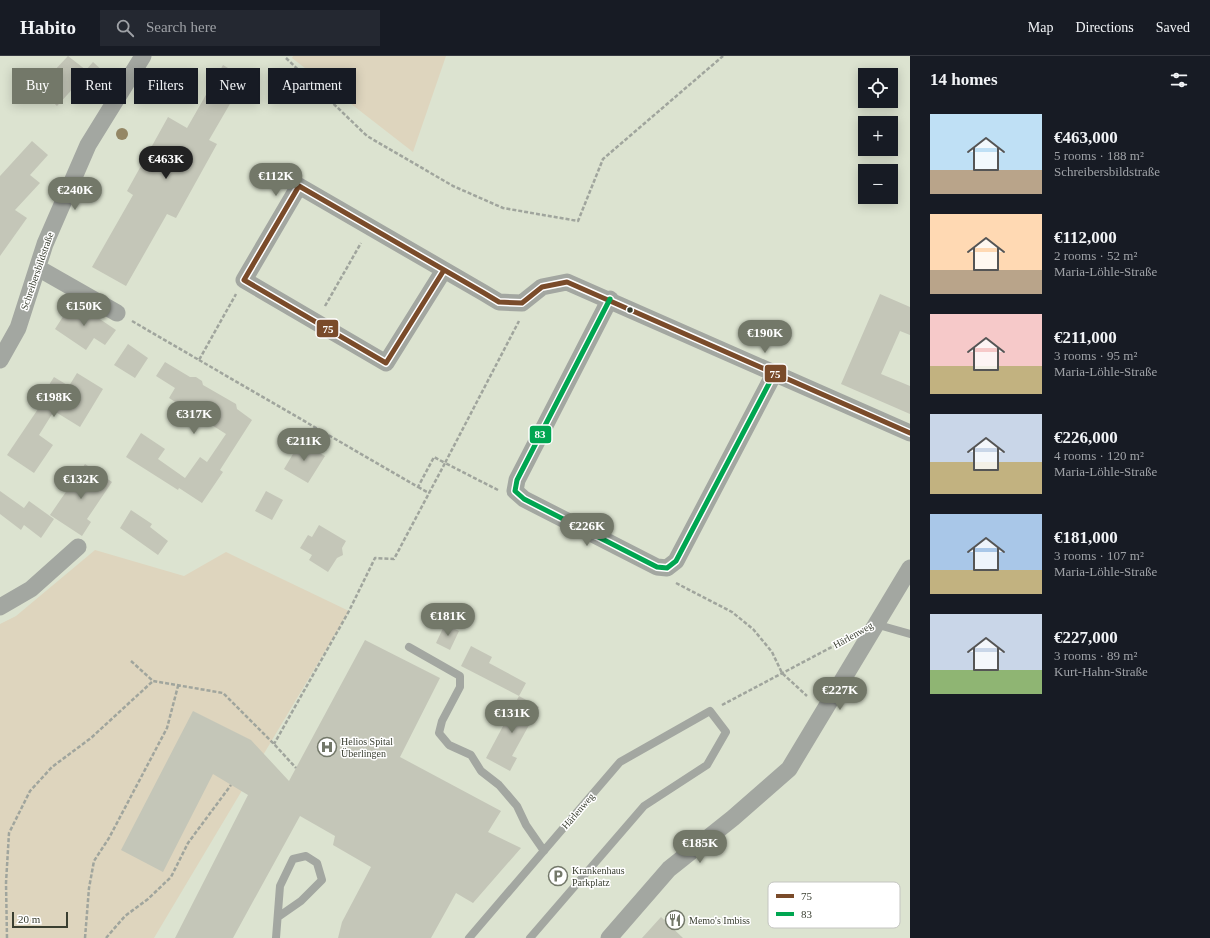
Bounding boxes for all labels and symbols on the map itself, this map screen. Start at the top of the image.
pin: €463K [138,146,194,180]
pin: €112K [248,163,304,197]
pin: €240K [47,177,103,211]
street label: Schreibersbildstraße [19,230,56,311]
pin: €150K [56,293,112,327]
unlabelled marker [625,305,635,315]
line badge: 75 [316,319,339,338]
pin: €190K [737,320,793,354]
text: 75 [323,323,334,335]
line badge: 75 [764,364,787,383]
text: 75 [770,368,781,380]
pin: €198K [26,384,82,418]
pin: €317K [166,401,222,435]
line badge: 83 [529,425,552,444]
pin: €211K [276,428,332,462]
text: 83 [535,428,546,440]
pin: €132K [53,466,109,500]
pin: €226K [559,513,615,547]
pin: €181K [420,603,476,637]
street label: Härlenweg [831,620,875,650]
pin: €227K [812,677,868,711]
pin: €131K [484,700,540,734]
hospital icon: Helios Spital Überlingen [316,736,338,758]
place label: Helios Spital Überlingen [341,736,393,759]
street label: Härlenweg [559,791,597,831]
pin: €185K [672,830,728,864]
parking icon: Krankenhaus Parkplatz [547,865,569,887]
place label: Krankenhaus Parkplatz [572,865,625,888]
legend [768,882,900,928]
text: 75 [801,890,813,902]
text: 83 [801,908,813,920]
restaurant icon: Memo's Imbiss [664,909,686,931]
scale bar [12,910,68,929]
place label: Memo's Imbiss [689,915,750,926]

